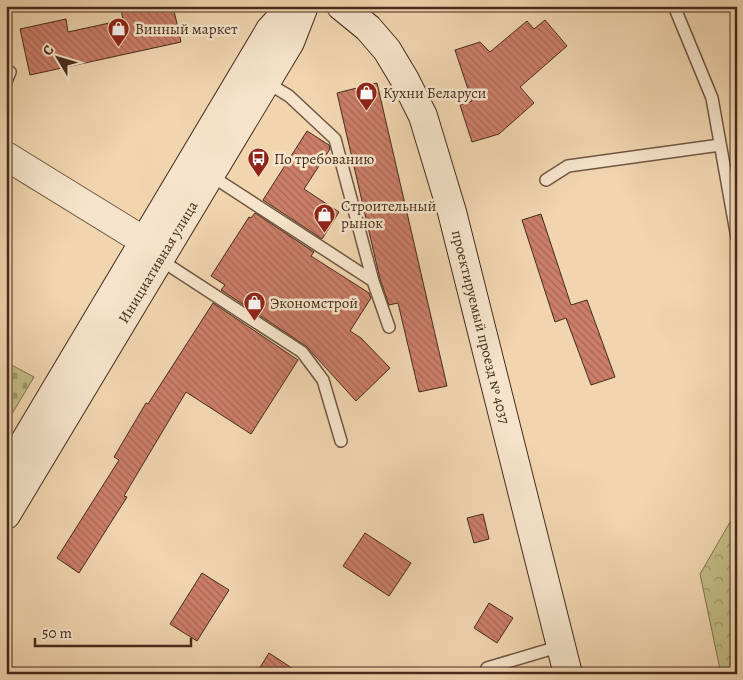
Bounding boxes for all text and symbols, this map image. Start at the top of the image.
shop icon: Винный маркет [107,17,131,48]
place label: Винный маркет [135,19,238,39]
north arrow [32,32,82,82]
text: С [38,41,59,60]
shop icon: Кухни Беларуси [355,81,379,112]
place label: Кухни Беларуси [383,83,487,103]
bus stop icon: По требованию [246,147,270,178]
place label: По требованию [274,149,374,169]
place label: Строительный рынок [341,196,437,233]
street label: Инициативная улица [113,197,202,327]
shop icon: Строительный рынок [313,203,337,234]
street label: проектируемый проезд № 4037 [447,228,515,427]
shop icon: Экономстрой [242,291,266,322]
place label: Экономстрой [270,293,358,313]
scale bar [35,615,191,647]
text: 50 m [42,623,72,643]

